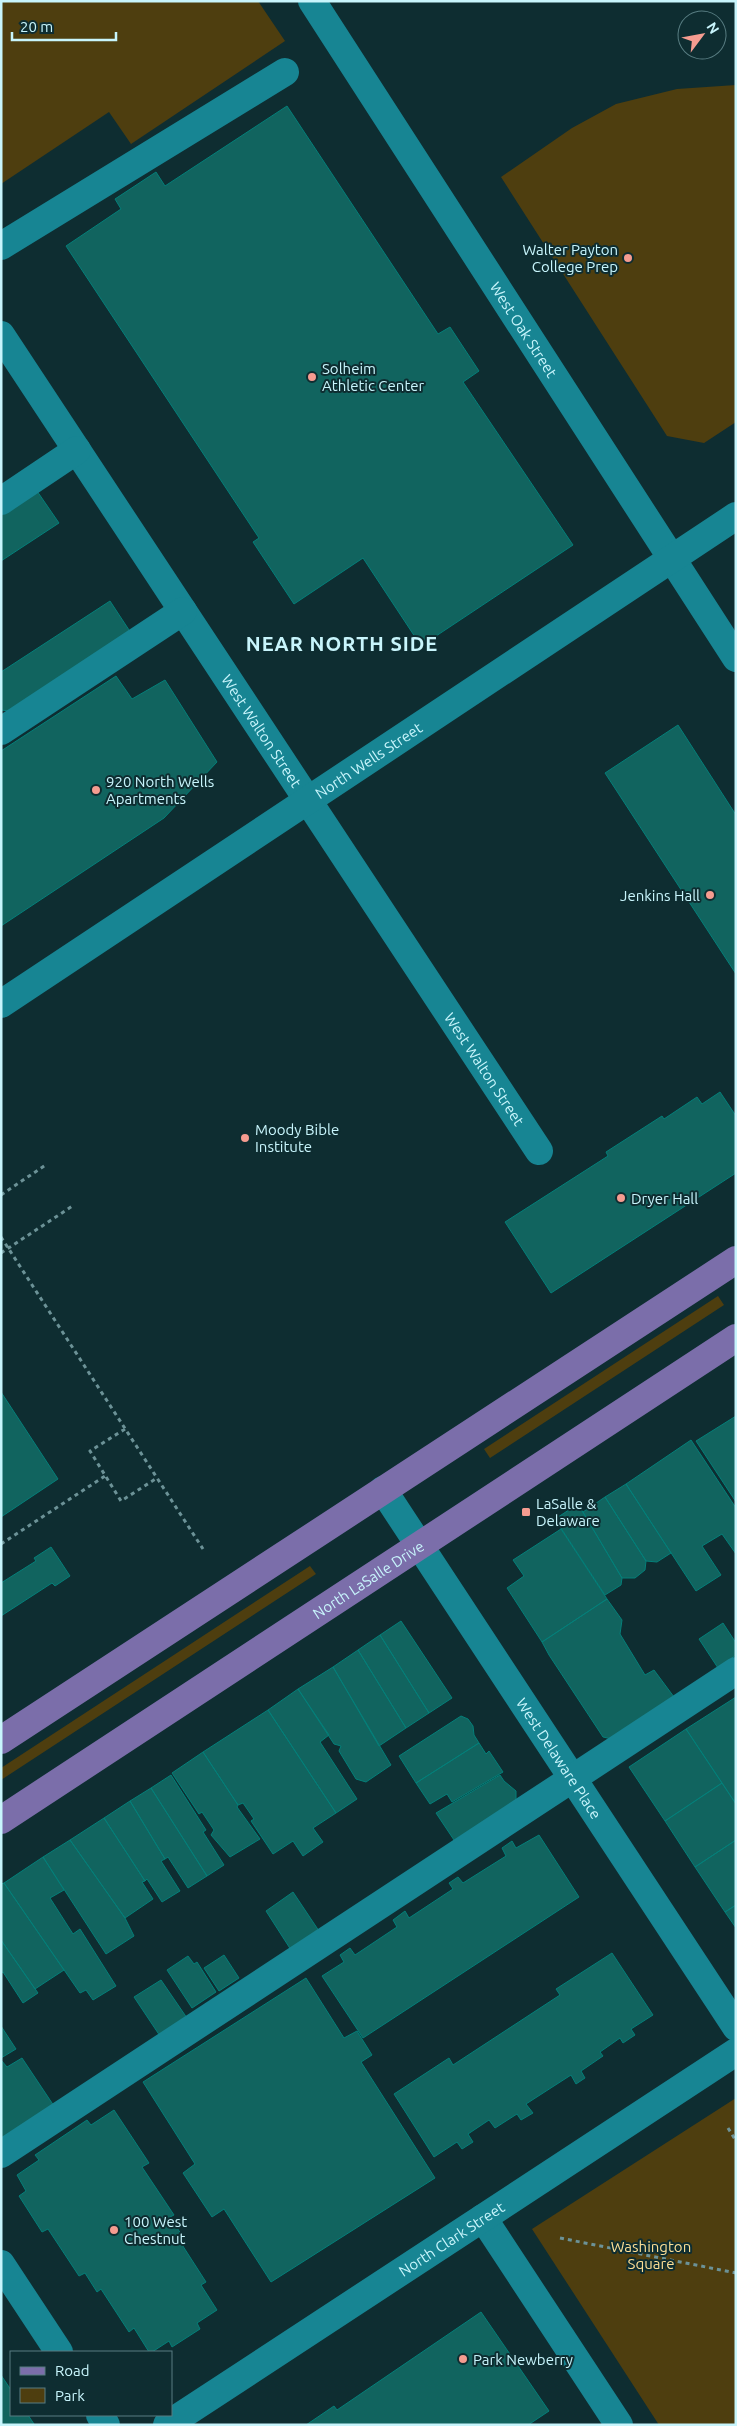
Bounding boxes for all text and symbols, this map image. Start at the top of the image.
scale bar [12,10,116,42]
north arrow [677,10,727,60]
text: 20 m [20,18,53,35]
text: N [703,19,723,37]
place label: Walter Payton College Prep [523,241,618,275]
marker: Walter Payton College Prep [622,252,634,264]
street label: West Oak Street [487,279,561,380]
place label: Solheim Athletic Center [322,360,425,394]
marker: Solheim Athletic Center [306,371,318,383]
district label: NEAR NORTH SIDE [246,632,438,655]
street label: West Walton Street [219,671,305,790]
street label: North Wells Street [312,718,425,802]
place label: 920 North Wells Apartments [106,773,214,807]
marker: 920 North Wells Apartments [90,784,102,796]
place label: Jenkins Hall [620,887,700,904]
marker: Jenkins Hall [704,889,716,901]
street label: West Walton Street [442,1009,528,1129]
place label: Moody Bible Institute [255,1121,339,1155]
marker: Moody Bible Institute [239,1132,251,1144]
place label: Dryer Hall [631,1190,698,1207]
marker: Dryer Hall [615,1192,627,1204]
place label: LaSalle & Delaware [536,1495,600,1529]
marker: LaSalle & Delaware [520,1506,532,1518]
street label: North LaSalle Drive [309,1537,427,1622]
street label: West Delaware Place [514,1695,605,1822]
street label: North Clark Street [395,2198,507,2279]
place label: 100 West Chestnut [124,2213,187,2247]
marker: 100 West Chestnut [108,2224,120,2236]
park label: Washington Square [611,2238,691,2272]
legend [10,2351,172,2416]
place label: Park Newberry [473,2351,573,2368]
marker: Park Newberry [457,2353,469,2365]
text: Road [55,2362,90,2379]
text: Park [55,2387,85,2404]

